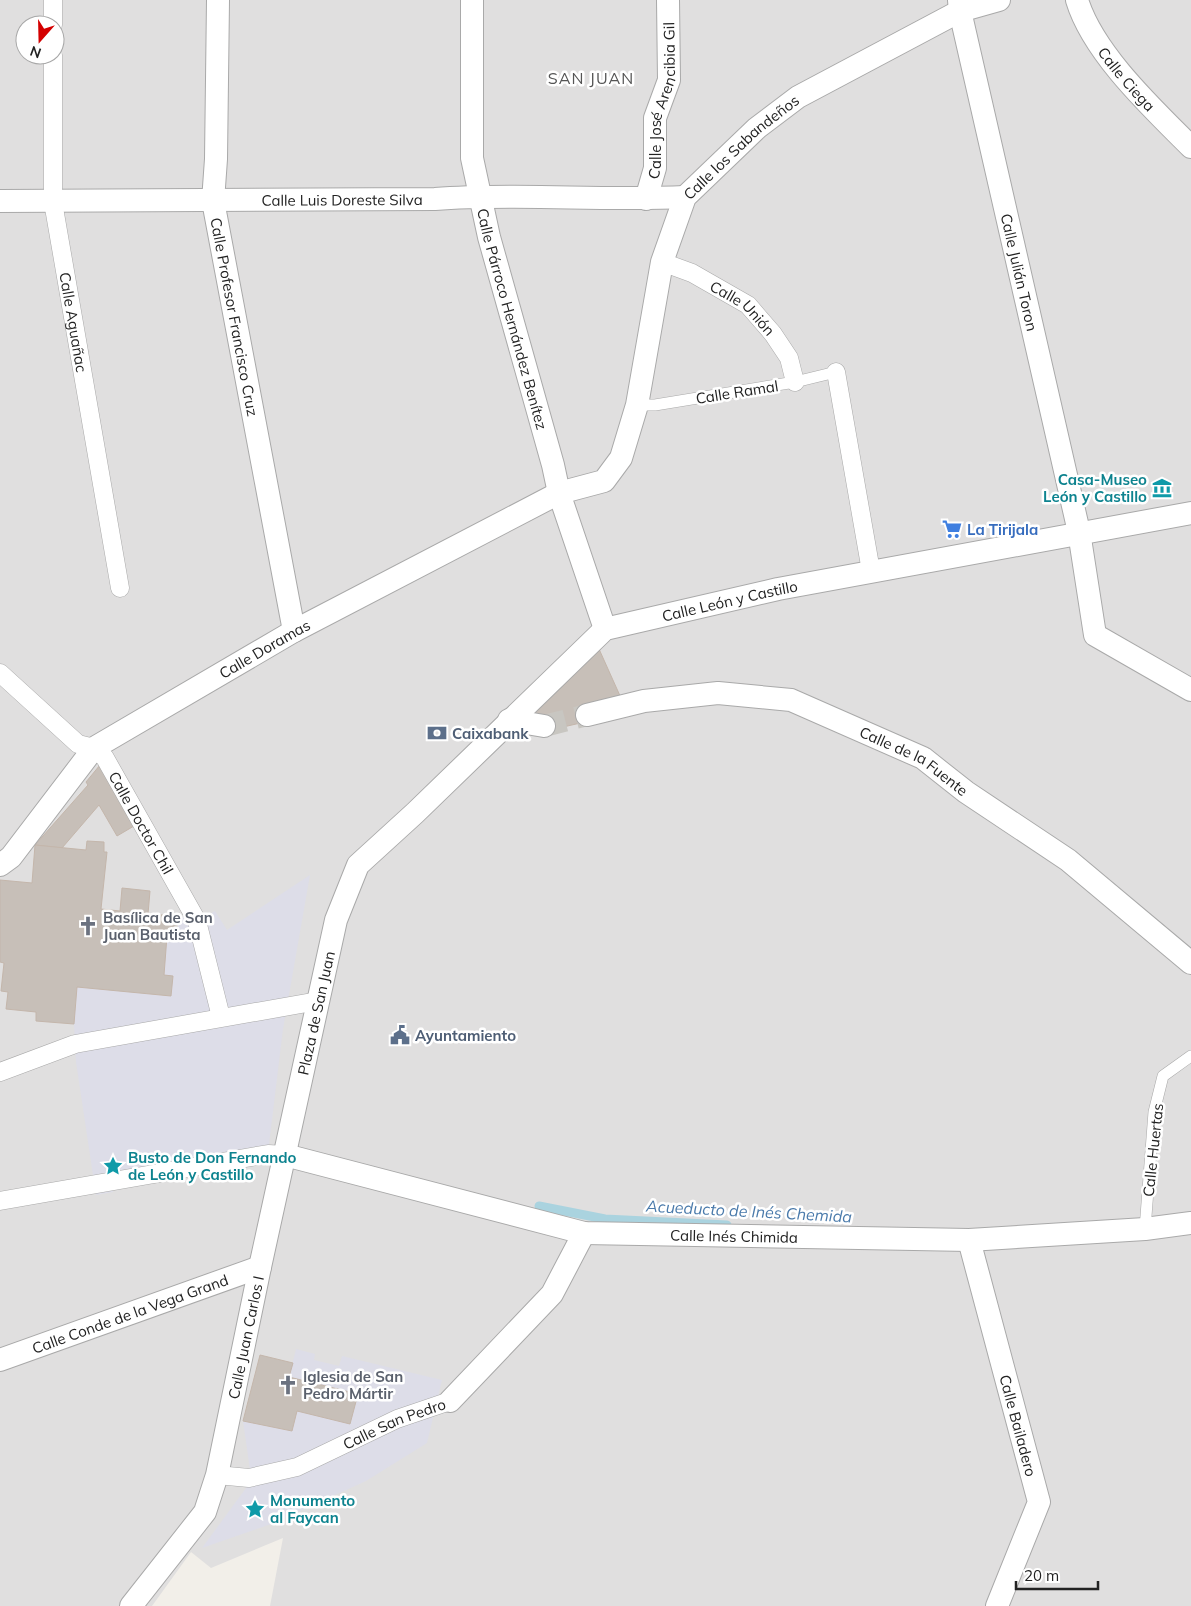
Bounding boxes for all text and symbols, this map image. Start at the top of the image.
north arrow [15,15,65,65]
street label: Calle José Arencibia Gil [643,22,679,181]
text: N [28,42,44,62]
street label: Calle Ciega [1094,43,1159,115]
district label: SAN JUAN [548,68,634,88]
street label: Calle los Sabandeños [679,90,803,203]
street label: Calle Luis Doreste Silva [261,190,423,209]
street label: Calle Párroco Hernández Benítez [474,206,552,432]
street label: Calle Julián Toron [997,212,1042,333]
street label: Calle Profesor Francisco Cruz [207,216,263,418]
street label: Calle Aguañac [56,271,92,374]
street label: Calle Unión [707,276,779,339]
street label: Calle Ramal [694,376,780,408]
place label: Casa-Museo León y Castillo [1043,470,1147,506]
museum icon: Casa-Museo León y Castillo [1151,477,1173,499]
supermarket icon: La Tirijala [941,518,963,540]
place label: La Tirijala [967,520,1038,539]
street label: Calle León y Castillo [660,576,799,625]
street label: Calle Doramas [216,615,313,682]
bank icon: Caixabank [426,722,448,744]
street label: Calle de la Fuente [857,722,972,800]
place label: Caixabank [452,724,529,743]
street label: Calle Doctor Chil [105,768,178,877]
place label: Basílica de San Juan Bautista [103,908,213,944]
church icon: Basílica de San Juan Bautista [77,915,99,937]
street label: Plaza de San Juan [293,949,338,1077]
public building icon: Ayuntamiento [389,1024,411,1046]
place label: Ayuntamiento [415,1026,516,1045]
street label: Calle Huertas [1139,1102,1167,1198]
place label: Busto de Don Fernando de León y Castillo [128,1148,297,1184]
place icon: Busto de Don Fernando de León y Castillo [102,1155,124,1177]
water label: Acueducto de Inés Chemida [645,1196,853,1226]
street label: Calle Inés Chimida [670,1225,798,1246]
street label: Calle Conde de la Vega Grand [29,1270,231,1357]
street label: Calle Juan Carlos I [223,1274,267,1401]
place label: Iglesia de San Pedro Mártir [303,1367,403,1403]
street label: Calle Bailadero [996,1372,1041,1479]
church icon: Iglesia de San Pedro Mártir [277,1374,299,1396]
street label: Calle San Pedro [339,1394,448,1453]
place label: Monumento al Faycan [270,1491,355,1527]
place icon: Monumento al Faycan [244,1498,266,1520]
scale bar [1016,1558,1098,1590]
text: 20 m [1024,1566,1059,1585]

